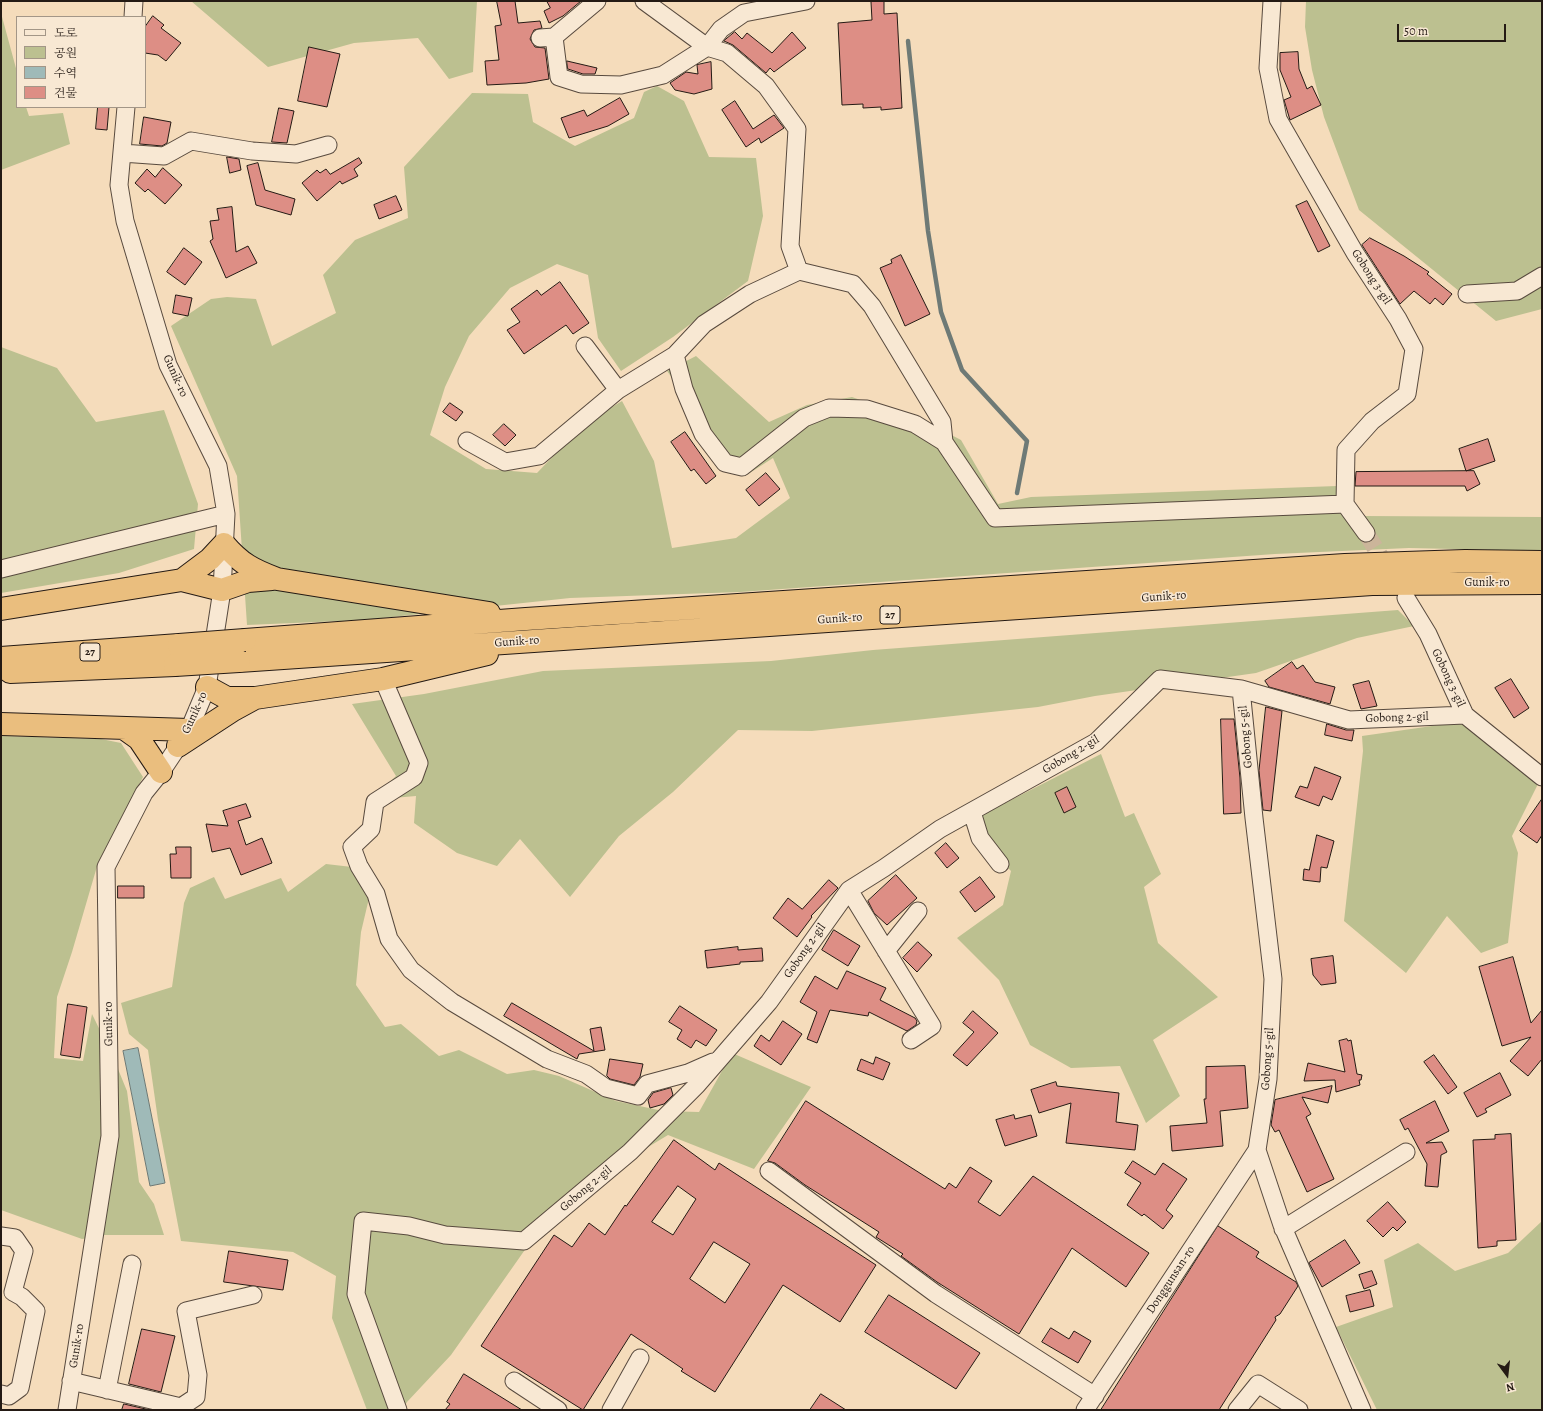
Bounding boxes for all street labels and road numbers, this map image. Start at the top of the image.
street label: Gobong 3-gil [1348,247,1394,307]
street label: Gunik-ro [159,353,191,399]
street label: Gunik-ro [1465,576,1509,590]
street label: Gunik-ro [1141,588,1187,606]
road number: 27 [880,606,900,624]
street label: Gunik-ro [817,610,863,628]
street label: Gunik-ro [494,633,540,651]
road number: 27 [80,643,100,661]
street label: Gobong 3-gil [1428,647,1468,709]
street label: Gunik-ro [179,690,211,736]
street label: Gobong 5-gil [1236,705,1256,769]
street label: Gobong 2-gil [1365,710,1429,726]
street label: Gobong 2-gil [1040,733,1102,777]
street label: Gobong 2-gil [781,921,829,981]
street label: Gunik-ro [101,1001,117,1047]
street label: Gobong 5-gil [1259,1027,1277,1091]
street label: Gobong 2-gil [557,1163,615,1215]
street label: Donggunsan-ro [1144,1243,1198,1317]
street label: Gunik-ro [66,1323,88,1369]

